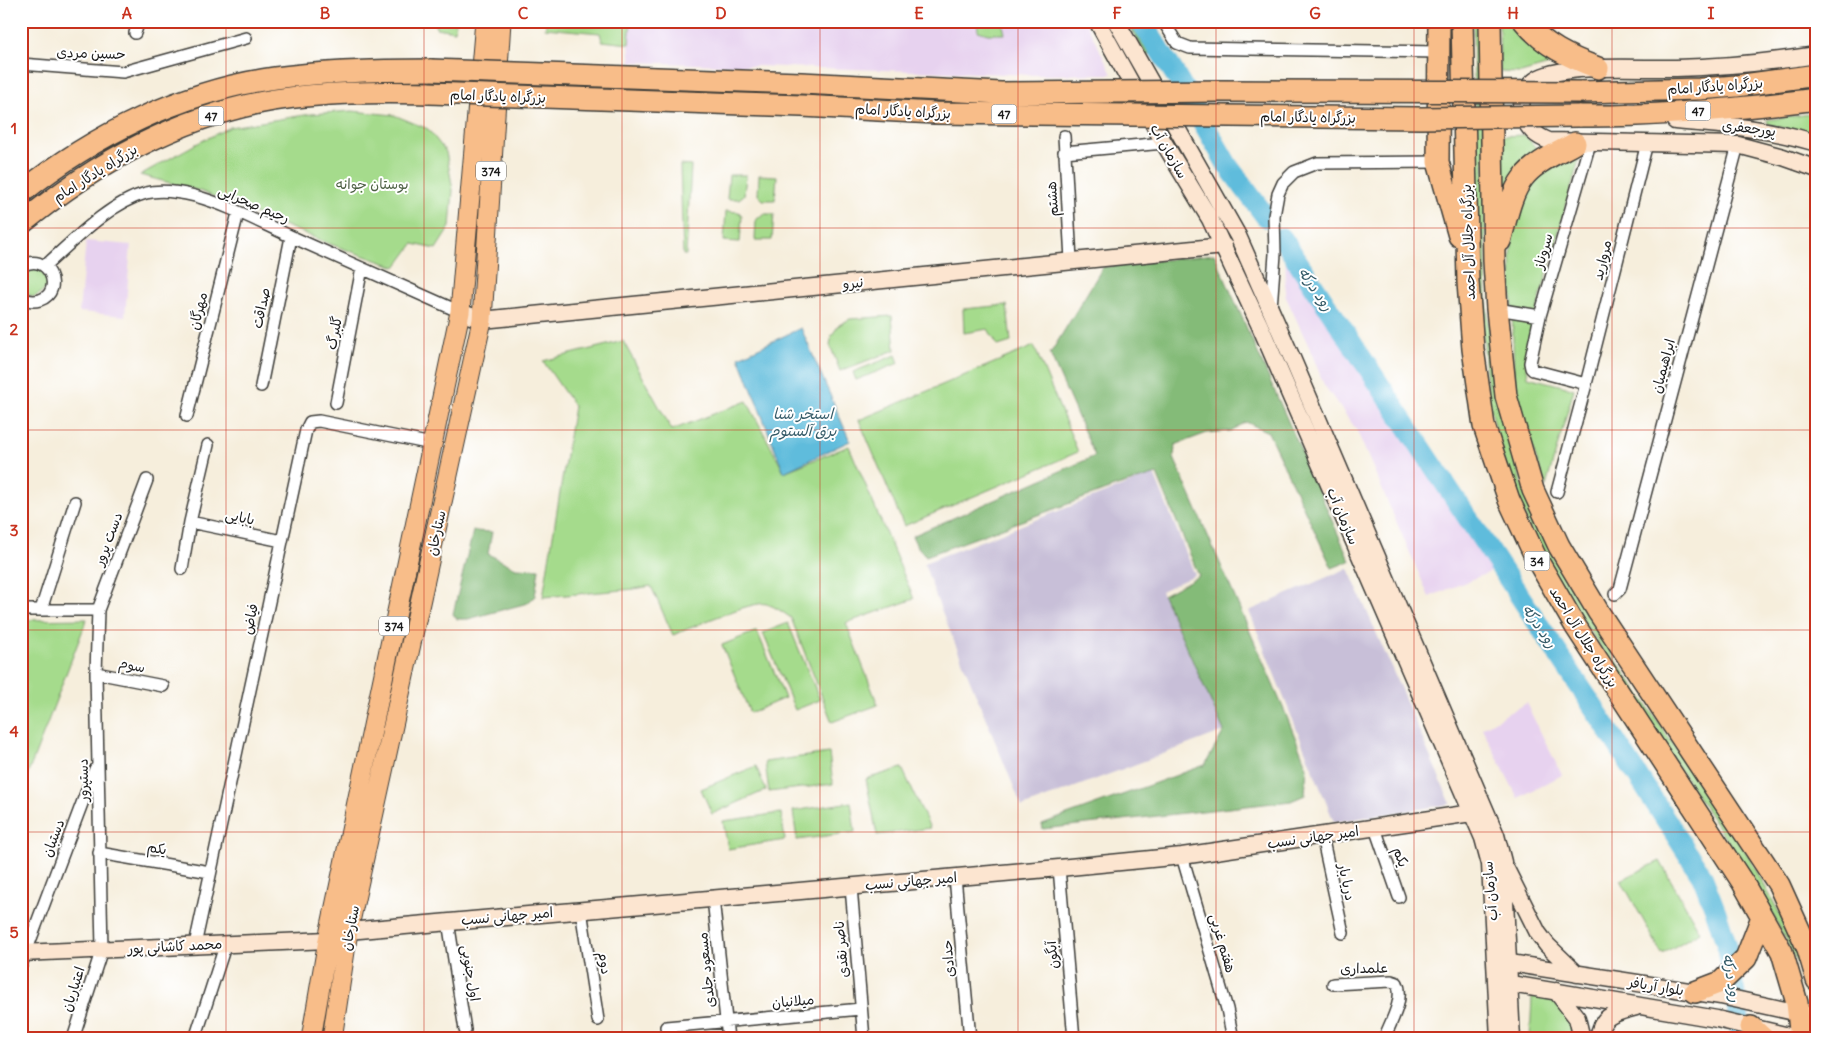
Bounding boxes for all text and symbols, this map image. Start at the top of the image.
text: A [122,3,132,23]
text: B [320,3,331,23]
text: C [518,3,529,23]
text: D [715,3,727,23]
text: E [914,3,924,23]
text: F [1112,3,1122,23]
text: G [1309,3,1321,23]
text: H [1507,3,1519,23]
text: I [1708,3,1715,23]
street label: حسین مردی [56,43,126,63]
street label: بزرگراه یادگار امام [1666,74,1764,100]
street label: بزرگراه یادگار امام [450,85,546,109]
street label: بزرگراه یادگار امام [854,99,951,124]
road number: 47 [1686,102,1710,120]
road number: 47 [992,105,1016,124]
road number: 47 [198,106,224,125]
street label: بزرگراه یادگار امام [1260,107,1356,129]
street label: پورجعفری [1721,116,1777,141]
text: 1 [11,118,17,138]
street label: سازمان آب [1146,120,1192,182]
street label: بزرگراه یادگار امام [50,140,142,208]
road number: 374 [476,162,506,180]
park label: بوستان جوانه [335,175,409,193]
street label: رحیم صحرایی [215,181,292,229]
street label: هشتم [1042,181,1064,217]
street label: بزرگراه جلال آل احمد [1457,184,1479,300]
street label: سروناز [1529,231,1557,272]
street label: مروارید [1588,238,1616,282]
water label: رود درکه [1295,264,1338,315]
street label: نیرو [841,273,864,293]
street label: صداقت [248,286,274,330]
street label: مهرگان [185,290,211,332]
street label: گلبرگ [322,315,346,351]
text: 2 [10,319,19,339]
street label: ابراهیمیان [1647,337,1679,395]
water label: استخر شنا برق آلستوم [769,404,837,443]
street label: سازمان آب [1323,485,1363,547]
street label: بابایی [224,505,256,529]
street label: ستارخان [422,509,450,557]
street label: دست پرور [89,510,127,570]
text: 3 [9,520,19,540]
road number: 34 [1524,552,1550,570]
street label: بزرگراه جلال آل احمد [1546,583,1622,691]
water label: رود درکه [1519,601,1562,652]
street label: فیاض [238,602,262,636]
road number: 374 [379,616,409,636]
street label: سوم [117,654,147,679]
text: 4 [9,721,19,741]
street label: دستپرور [74,758,93,803]
street label: دستبان [38,817,68,859]
street label: امیر جهانی نسب [1266,822,1360,852]
street label: یکم [145,837,168,861]
street label: یکم [1387,845,1413,870]
street label: سازمان آب [1478,860,1502,922]
street label: دریا بار [1334,861,1360,902]
street label: امیر جهانی نسب [864,868,958,894]
street label: امیر جهانی نسب [460,903,554,929]
street label: ستارخان [337,904,363,952]
street label: هفتم غربی [1204,911,1240,975]
street label: ناصر نقدی [830,920,852,978]
text: 5 [9,922,19,942]
street label: مسعود جلدی [693,931,720,1009]
street label: محمد کاشانی پور [126,935,223,959]
street label: حدادی [937,940,959,978]
street label: آبگون [1042,940,1062,970]
street label: اول جنوبی [457,944,484,1003]
street label: دوم [592,950,616,976]
water label: رود درکه [1719,953,1745,1004]
street label: علمداری [1340,959,1388,977]
street label: اعتباریان [57,964,89,1014]
street label: بلوار آریافر [1626,973,1685,999]
street label: میلانیان [771,990,815,1012]

